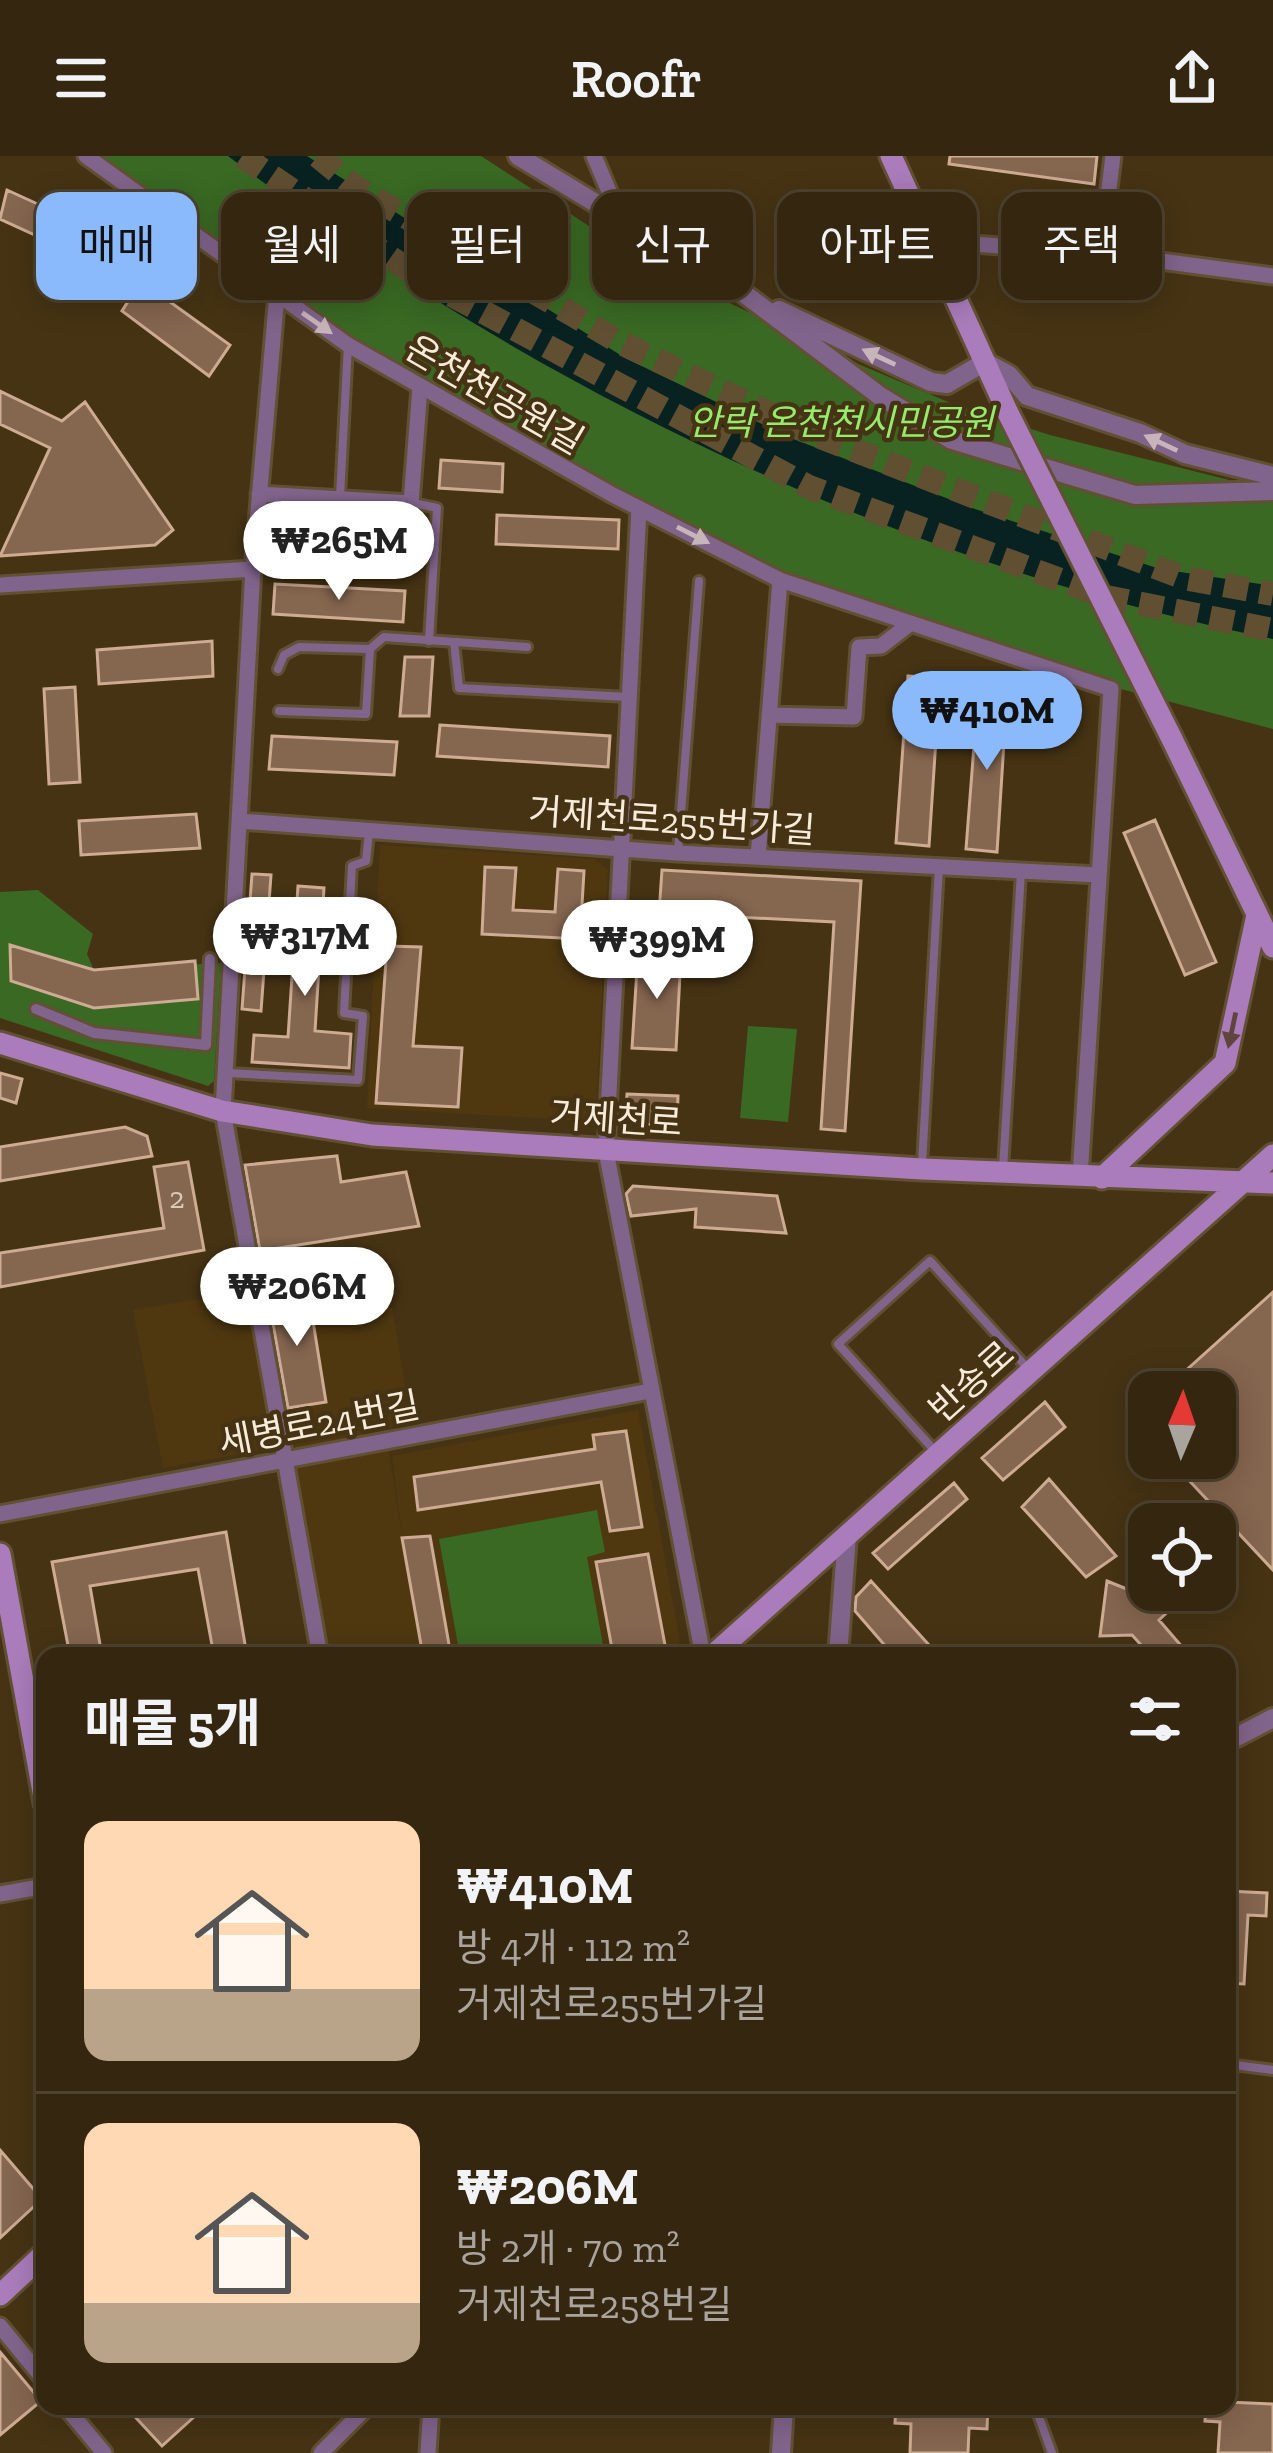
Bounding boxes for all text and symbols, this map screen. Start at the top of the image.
icon: menu [48,45,114,111]
icon: share [1159,45,1225,111]
text: Roofr [571,46,702,111]
chip: 매매 [36,192,197,300]
chip: 월세 [221,192,383,300]
chip: 필터 [407,192,568,300]
chip: 신규 [592,192,753,300]
chip: 아파트 [777,192,977,300]
chip: 주택 [1001,192,1162,300]
one-way arrow [301,311,333,334]
street label: 온천천공원길 [398,326,592,463]
one-way arrow [861,347,896,367]
park label: 안락 온천천시민공원 [688,401,997,444]
one-way arrow [1143,433,1178,453]
pin: ₩265M [255,501,423,603]
text: ₩265M [270,516,408,563]
one-way arrow [675,525,710,545]
pin: ₩410M [903,671,1071,773]
text: ₩410M [919,686,1055,733]
street label: 거제천로255번가길 [527,789,817,852]
pin: ₩317M [221,897,389,999]
pin: ₩399M [573,900,741,1002]
text: ₩317M [240,912,370,959]
text: ₩399M [588,915,726,962]
one-way arrow [1222,1011,1241,1049]
street label: 거제천로 [548,1092,684,1145]
house number: 2 [169,1180,185,1216]
pin: ₩206M [213,1247,381,1349]
text: ₩206M [227,1262,367,1309]
street label: 반송로 [920,1332,1023,1431]
north arrow [1128,1371,1236,1479]
map controls [1128,1371,1236,1611]
street label: 세병로24번길 [215,1383,423,1464]
button: locate [1128,1503,1236,1611]
icon: filters [1122,1686,1188,1752]
text: 매물 5개 [84,1693,261,1754]
text: ₩410M [456,1855,633,1916]
icon: home [180,1869,324,2013]
text: 방 4개 · 112 m² [456,1924,690,1971]
text: 거제천로255번가길 [456,1980,767,2027]
text: ₩206M [456,2156,639,2217]
icon: home [180,2171,324,2315]
text: 방 2개 · 70 m² [456,2225,680,2272]
text: 거제천로258번길 [456,2281,732,2328]

